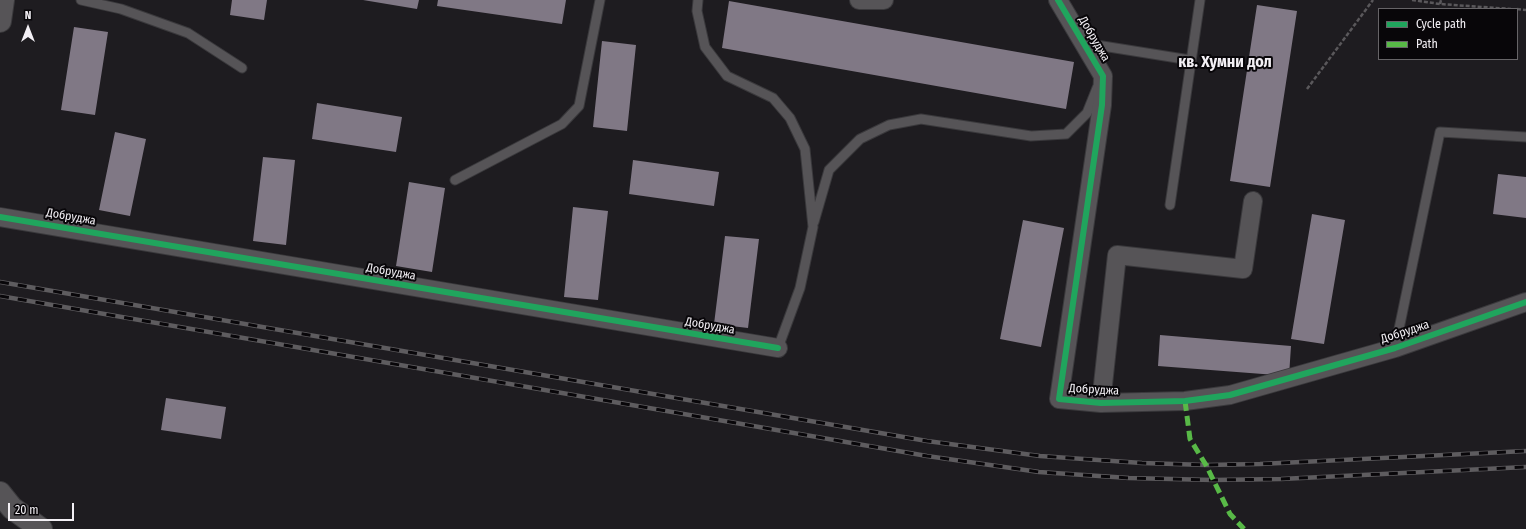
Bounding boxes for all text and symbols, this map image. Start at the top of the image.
north arrow [8,8,48,48]
legend [1378,8,1518,60]
text: N [25,9,31,22]
street label: Добруджа [1075,14,1113,64]
text: Cycle path [1416,17,1466,31]
text: Path [1416,37,1438,51]
district label: кв. Хумни дол [1178,53,1272,73]
street label: Добруджа [45,206,97,228]
street label: Добруджа [365,261,417,283]
street label: Добруджа [684,315,736,337]
street label: Добруджа [1379,317,1431,347]
street label: Добруджа [1069,381,1119,399]
scale bar [10,495,76,521]
text: 20 m [15,503,39,517]

